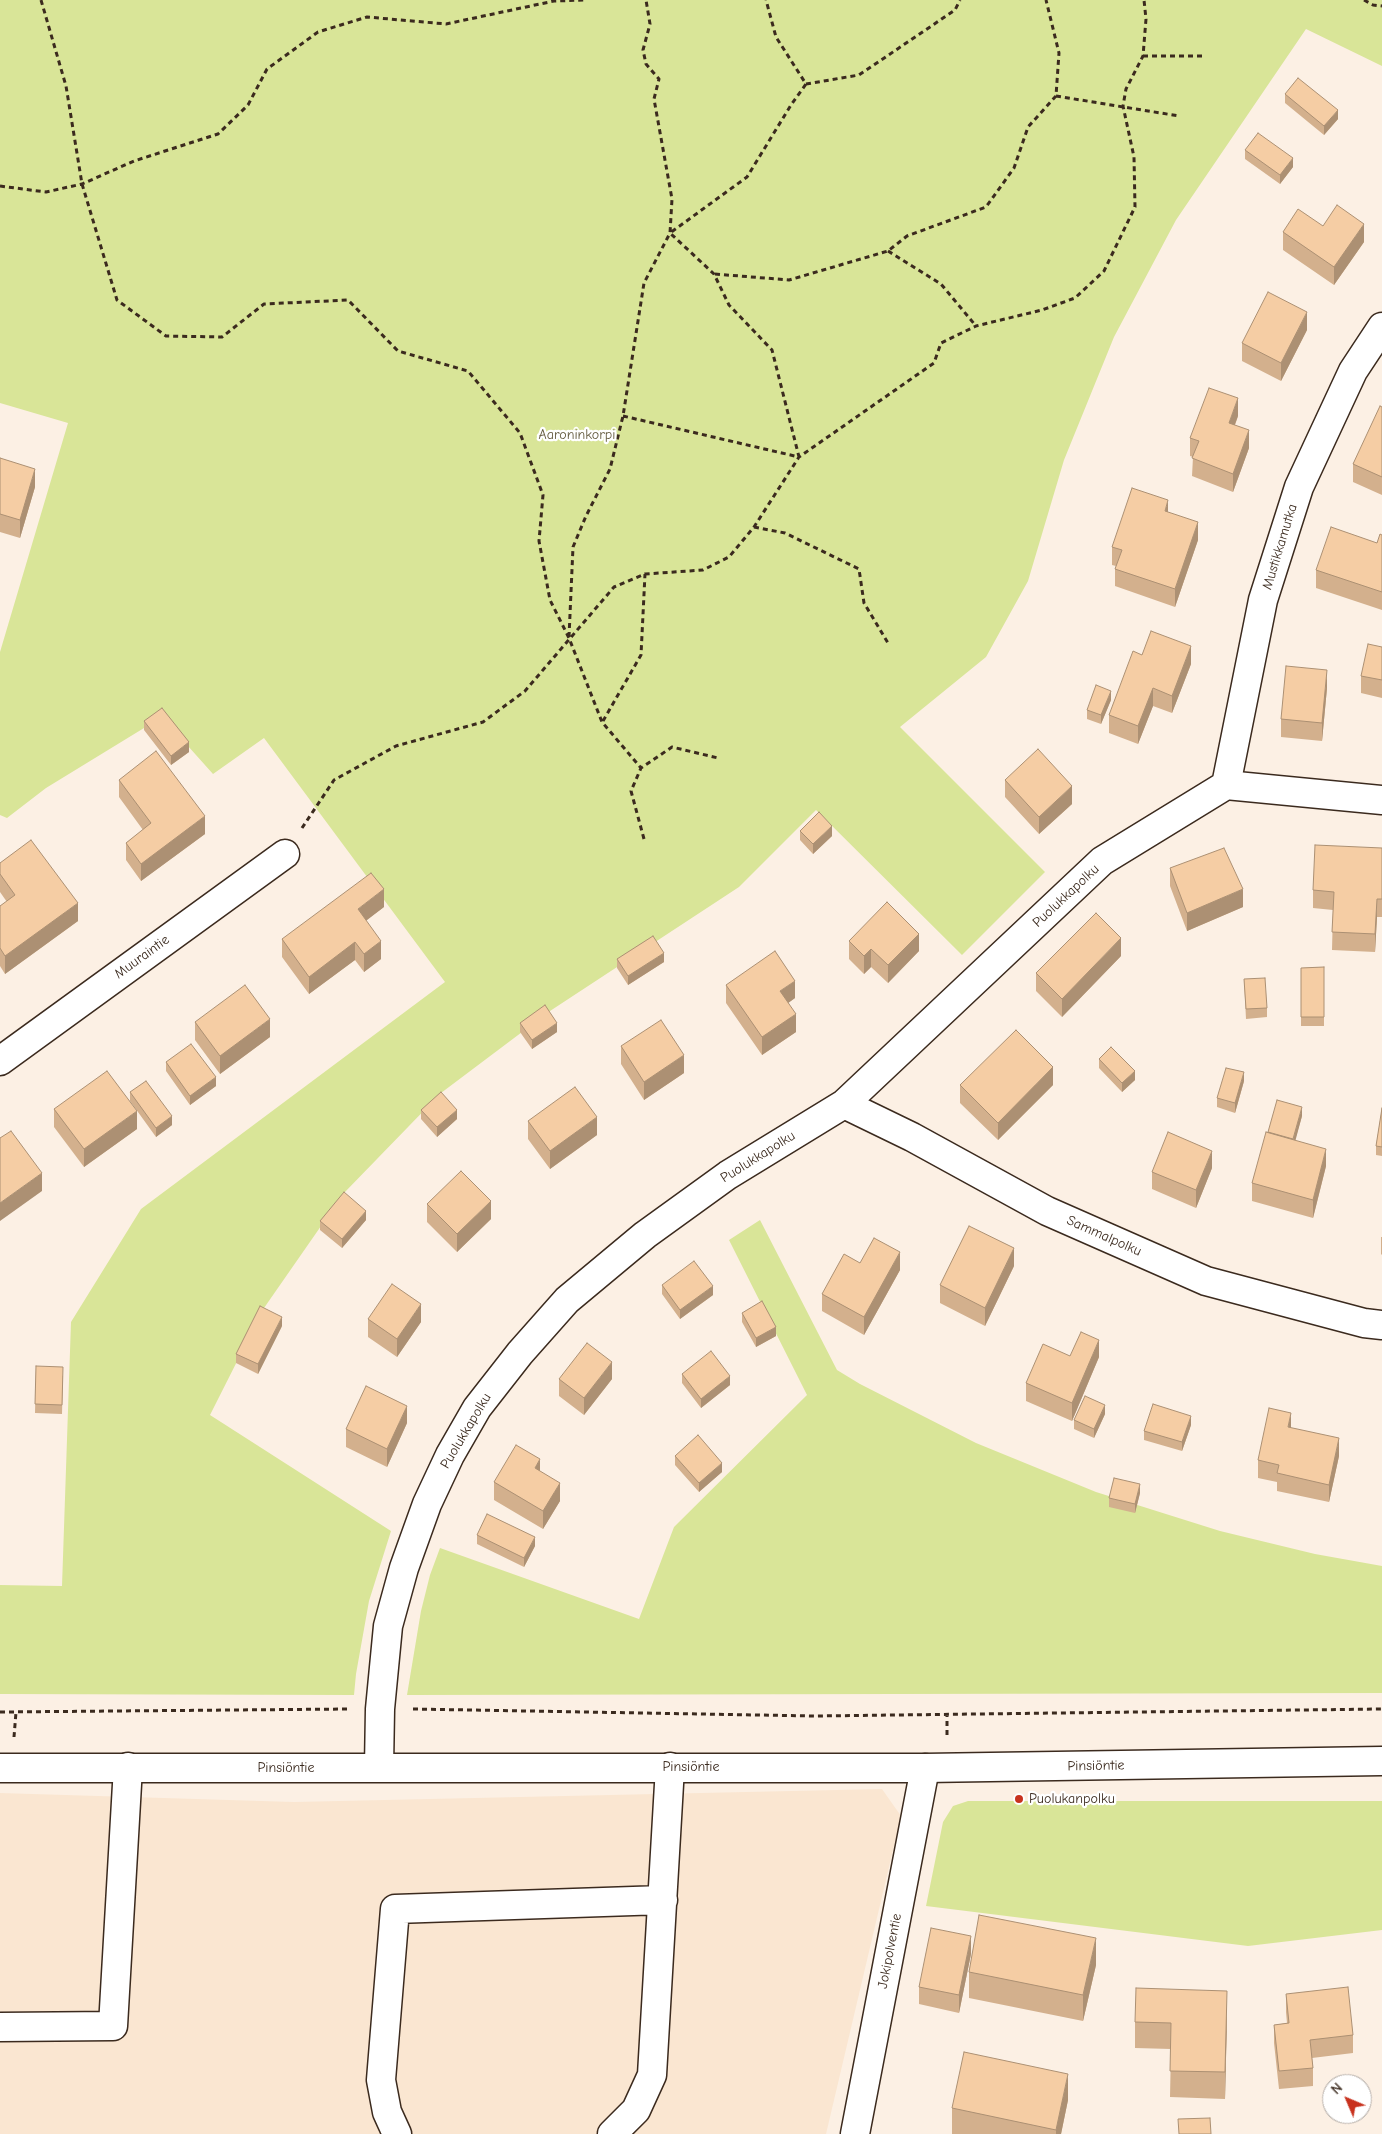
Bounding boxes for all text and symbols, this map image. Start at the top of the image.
park label: Aaroninkorpi [539,427,615,443]
street label: Mustikkamutka [1259,502,1301,592]
street label: Puolukkapolku [1029,861,1103,931]
street label: Muuraintie [111,931,173,983]
street label: Puolukkapolku [718,1127,798,1187]
street label: Sammalpolku [1064,1212,1144,1260]
street label: Puolukkapolku [437,1390,495,1472]
street label: Pinsiöntie [1067,1757,1125,1775]
street label: Pinsiöntie [662,1759,720,1775]
street label: Pinsiöntie [257,1760,315,1776]
place label: Puolukanpolku [1029,1791,1115,1807]
marker: Puolukanpolku [1013,1793,1025,1805]
street label: Jokipolventie [874,1912,906,1990]
north arrow [1322,2074,1372,2124]
text: N [1327,2080,1346,2098]

